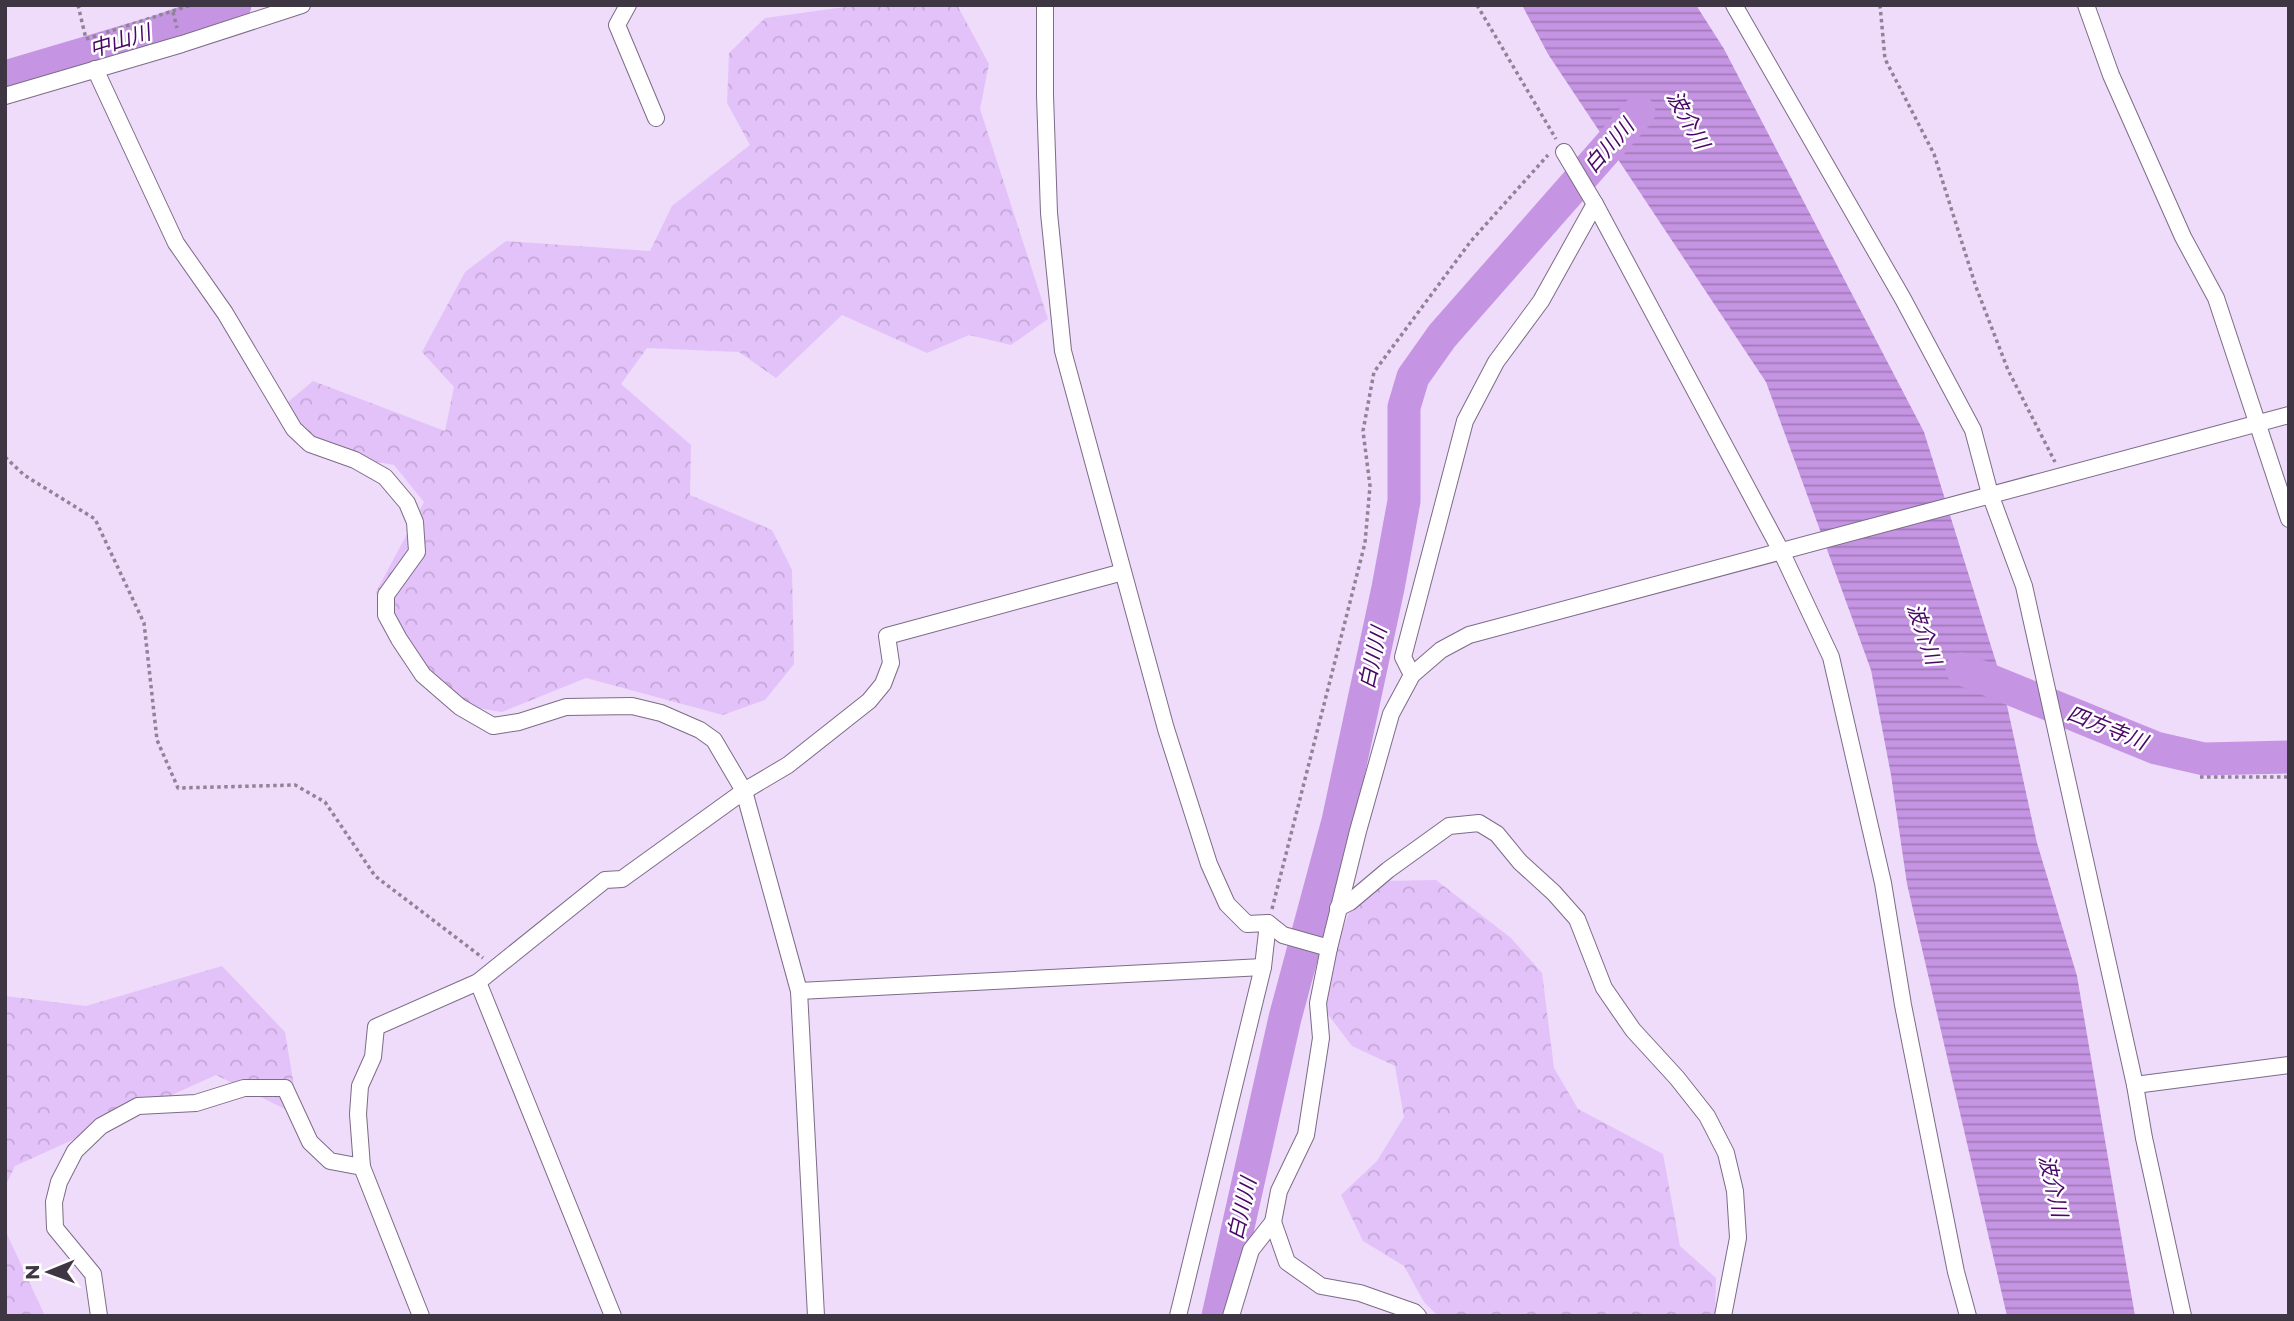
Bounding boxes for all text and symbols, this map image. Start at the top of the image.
water label: 中山川 [86,19,156,62]
water label: 波介川 [1662,86,1716,155]
water label: 白川川 [1579,112,1640,178]
water label: 波介川 [1902,600,1947,670]
water label: 白川川 [1354,623,1392,691]
water label: 四方寺川 [2064,700,2153,756]
water label: 波介川 [2034,1152,2073,1221]
water label: 白川川 [1222,1173,1261,1242]
north arrow [14,1237,84,1307]
text: N [21,1264,44,1280]

